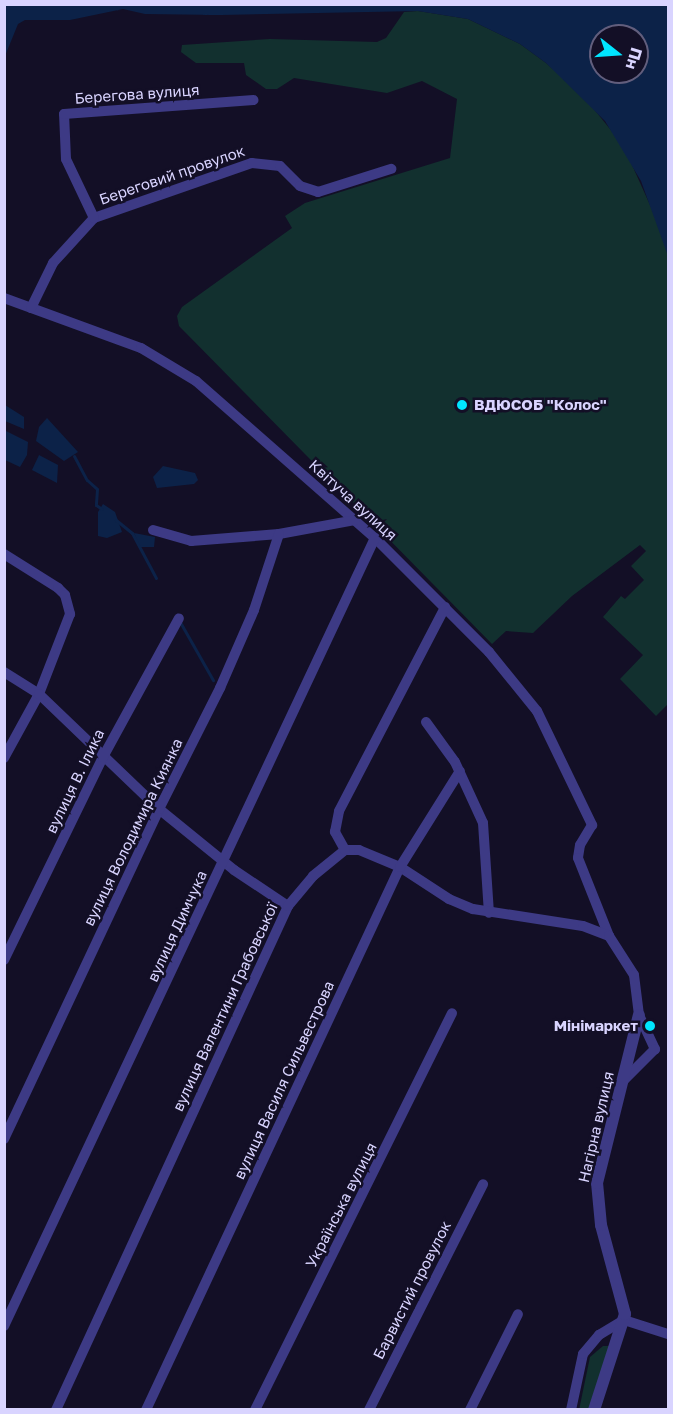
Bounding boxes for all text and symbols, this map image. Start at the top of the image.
north arrow [589,24,649,84]
text: Пн [622,45,647,72]
street label: Берегова вулиця [74,81,200,107]
street label: Береговий провулок [97,142,247,208]
place label: ВДЮСОБ "Колос" [474,396,607,414]
marker: ВДЮСОБ "Колос" [455,398,469,412]
street label: Квітуча вулиця [305,456,401,544]
street label: вулиця В. Ілика [42,726,108,836]
street label: вулиця Володимира Киянка [80,735,186,929]
street label: вулиця Димчука [143,868,211,984]
street label: вулиця Валентини Грабовської [169,900,281,1114]
street label: вулиця Василя Сильвестрова [230,978,338,1182]
place label: Мінімаркет [554,1017,638,1035]
marker: Мінімаркет [643,1019,657,1033]
street label: Нагірна вулиця [574,1070,618,1184]
street label: Українська вулиця [302,1139,380,1271]
street label: Барвистий провулок [369,1218,455,1362]

